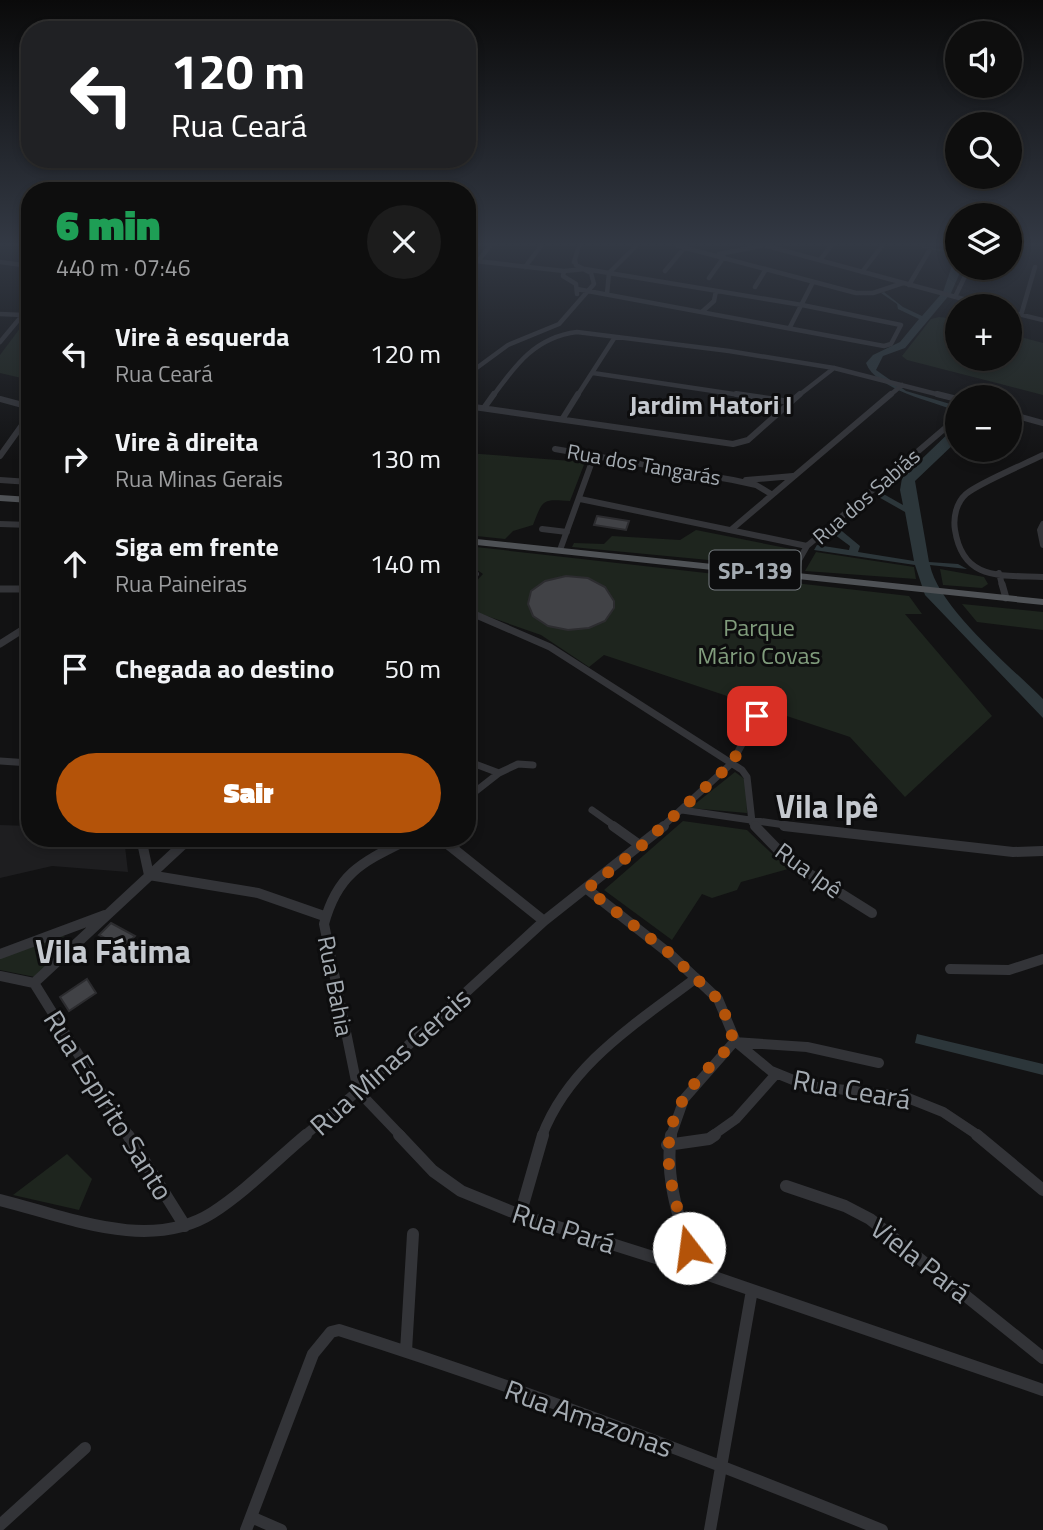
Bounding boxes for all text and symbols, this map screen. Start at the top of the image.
map controls [945,21,1022,462]
button: sound [945,21,1022,98]
text: 120 m [171,33,305,108]
icon: left [56,49,147,140]
text: Rua Ceará [171,101,307,149]
button: search [945,112,1022,189]
text: 6 min [56,192,160,256]
button: layers [945,203,1022,280]
button: close [367,205,441,279]
text: 440 m · 07:46 [56,250,191,285]
button: + [945,294,1022,371]
text: Vire à esquerda [115,317,290,356]
text: 120 m [370,334,441,373]
icon: left [56,335,94,373]
text: Rua Ceará [115,356,213,391]
district label: Jardim Hatori I [629,385,793,424]
button: − [945,385,1022,462]
text: Vire à direita [115,422,258,461]
street label: Rua dos Tangarás [565,435,723,493]
text: 130 m [370,439,441,478]
icon: right [56,440,94,478]
street label: Rua dos Sabiás [805,440,927,552]
text: Rua Minas Gerais [115,461,283,496]
text: Siga em frente [115,527,279,566]
text: 140 m [370,544,441,583]
icon: ahead [56,545,94,583]
road number: SP-139 [710,550,800,590]
text: Rua Paineiras [115,566,247,601]
park label: Parque Mário Covas [697,609,821,673]
text: Chegada ao destino [115,649,334,688]
text: 50 m [384,649,441,688]
icon: arrive [56,650,94,688]
pin [727,686,787,746]
icon: arrive [738,697,776,735]
button: Sair [56,753,441,833]
district label: Vila Ipê [776,782,878,830]
street label: Rua Ipê [768,833,850,907]
district label: Vila Fátima [35,927,191,975]
street label: Rua Bahia [309,933,363,1039]
street label: Rua Minas Gerais [300,977,480,1145]
street label: Rua Espírito Santo [33,1002,185,1208]
street label: Rua Ceará [790,1057,914,1121]
street label: Rua Pará [507,1191,621,1265]
street label: Viela Pará [861,1207,981,1313]
position arrow [652,1211,726,1285]
street label: Rua Amazonas [499,1368,679,1468]

